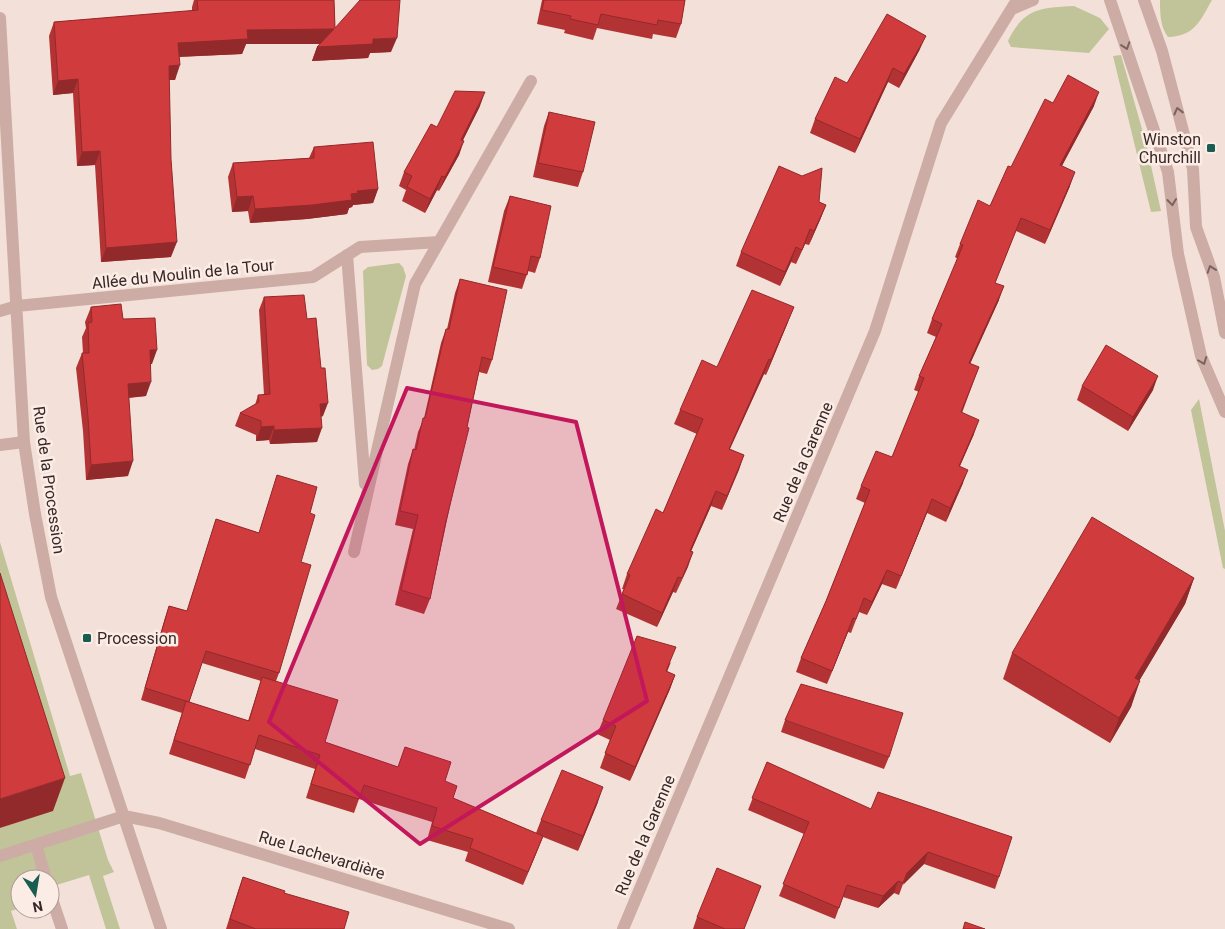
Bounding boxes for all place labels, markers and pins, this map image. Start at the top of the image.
place label: Winston Churchill [1139,130,1201,167]
marker: Winston Churchill [1205,142,1217,154]
place label: Procession [97,629,177,648]
marker: Procession [81,632,93,644]

